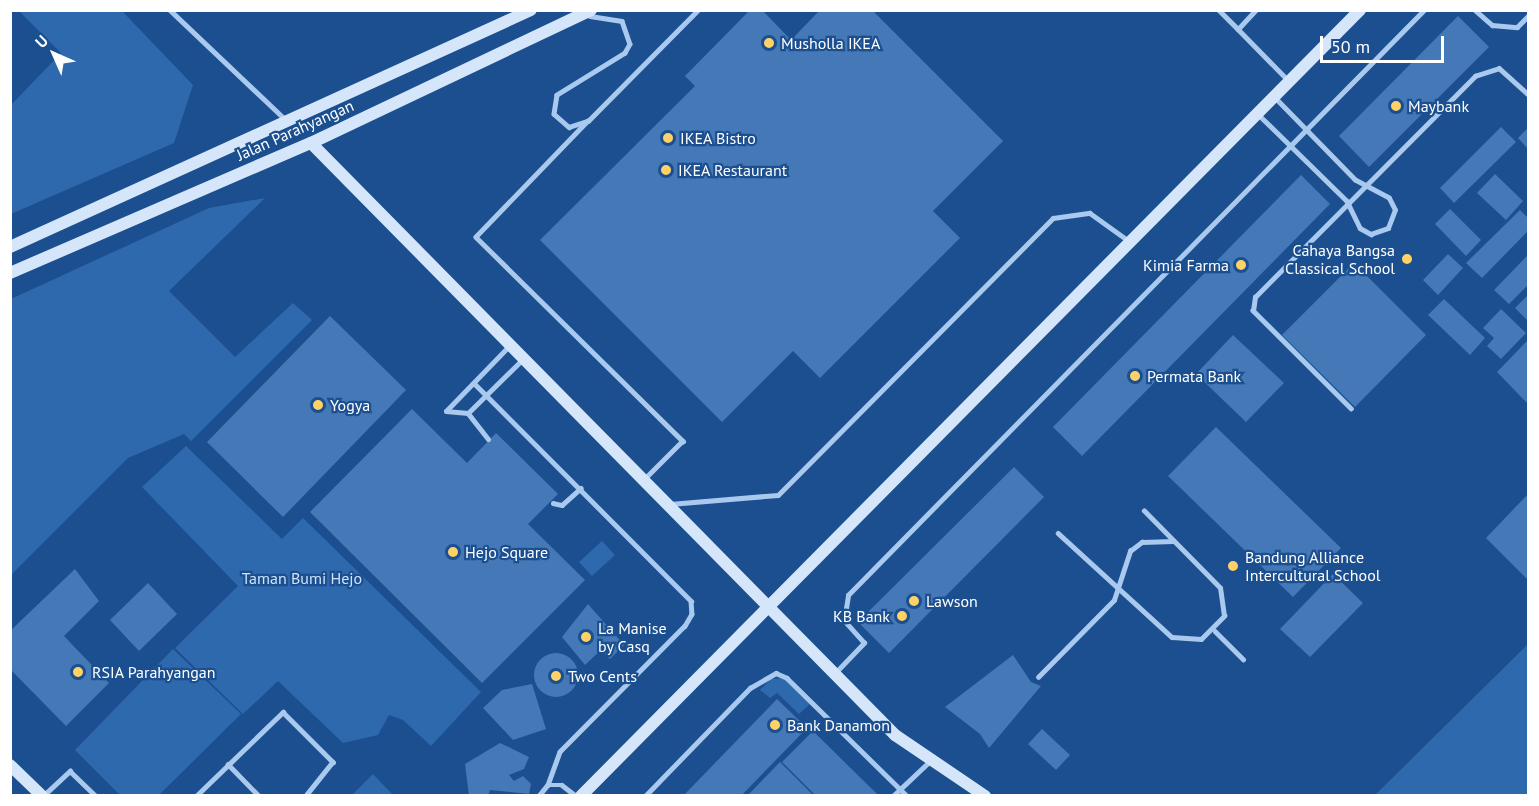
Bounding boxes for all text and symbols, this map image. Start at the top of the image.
north arrow [24,24,84,84]
scale bar [1323,24,1448,62]
text: U [31,31,52,52]
place label: Musholla IKEA [781,33,880,53]
text: 50 m [1331,35,1370,58]
marker: Musholla IKEA [762,36,776,50]
street label: Jalan Parahyangan [233,96,357,164]
place label: Maybank [1408,96,1469,116]
marker: Maybank [1389,99,1403,113]
place label: IKEA Bistro [680,128,756,148]
marker: IKEA Bistro [661,131,675,145]
place label: IKEA Restaurant [678,160,788,180]
marker: IKEA Restaurant [659,163,673,177]
place label: Cahaya Bangsa Classical School [1285,240,1395,278]
marker: Cahaya Bangsa Classical School [1400,252,1414,266]
place label: Kimia Farma [1143,255,1229,275]
marker: Kimia Farma [1234,258,1248,272]
place label: Permata Bank [1147,366,1241,386]
marker: Permata Bank [1128,369,1142,383]
place label: Yogya [330,395,370,415]
marker: Yogya [311,398,325,412]
place label: Hejo Square [465,542,548,562]
marker: Hejo Square [446,545,460,559]
place label: Bandung Alliance Intercultural School [1245,547,1380,585]
marker: Bandung Alliance Intercultural School [1226,559,1240,573]
park label: Taman Bumi Hejo [242,568,362,588]
place label: Lawson [926,591,978,611]
marker: Lawson [907,594,921,608]
place label: KB Bank [833,606,890,626]
marker: KB Bank [895,609,909,623]
place label: La Manise by Casq [598,618,667,656]
marker: La Manise by Casq [579,630,593,644]
place label: RSIA Parahyangan [92,662,216,682]
marker: RSIA Parahyangan [69,663,87,681]
place label: Two Cents [568,666,637,686]
marker: Two Cents [549,669,563,683]
place label: Bank Danamon [787,715,890,735]
marker: Bank Danamon [768,718,782,732]

